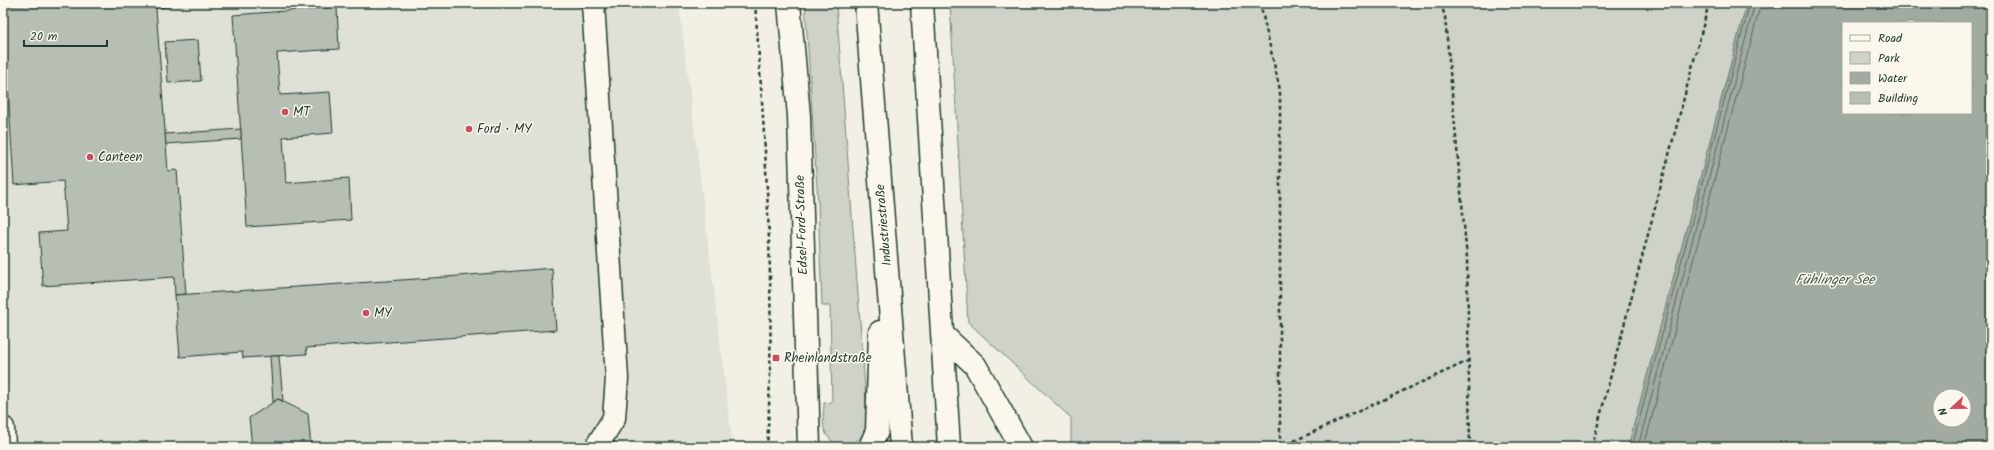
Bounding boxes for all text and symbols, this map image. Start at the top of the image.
scale bar [24,22,107,48]
legend [1842,22,1972,114]
text: 20 m [30,27,58,46]
text: Road [1878,29,1903,48]
text: Park [1878,49,1900,68]
text: Water [1878,69,1908,88]
text: Building [1878,89,1918,108]
place label: MT [293,102,311,123]
marker: MT [280,107,290,117]
place label: Ford • MY [477,119,532,140]
marker: Ford • MY [464,124,474,134]
place label: Canteen [98,147,143,168]
marker: Canteen [85,152,95,162]
street label: Edsel-Ford-Straße [790,175,814,275]
street label: Industriestraße [870,183,898,267]
water label: Fühlinger See [1796,269,1876,291]
place label: MY [374,303,392,324]
marker: MY [361,308,371,318]
place label: Rheinlandstraße [784,348,872,369]
marker: Rheinlandstraße [771,353,781,363]
north arrow [1932,388,1972,428]
text: N [1934,405,1953,418]

